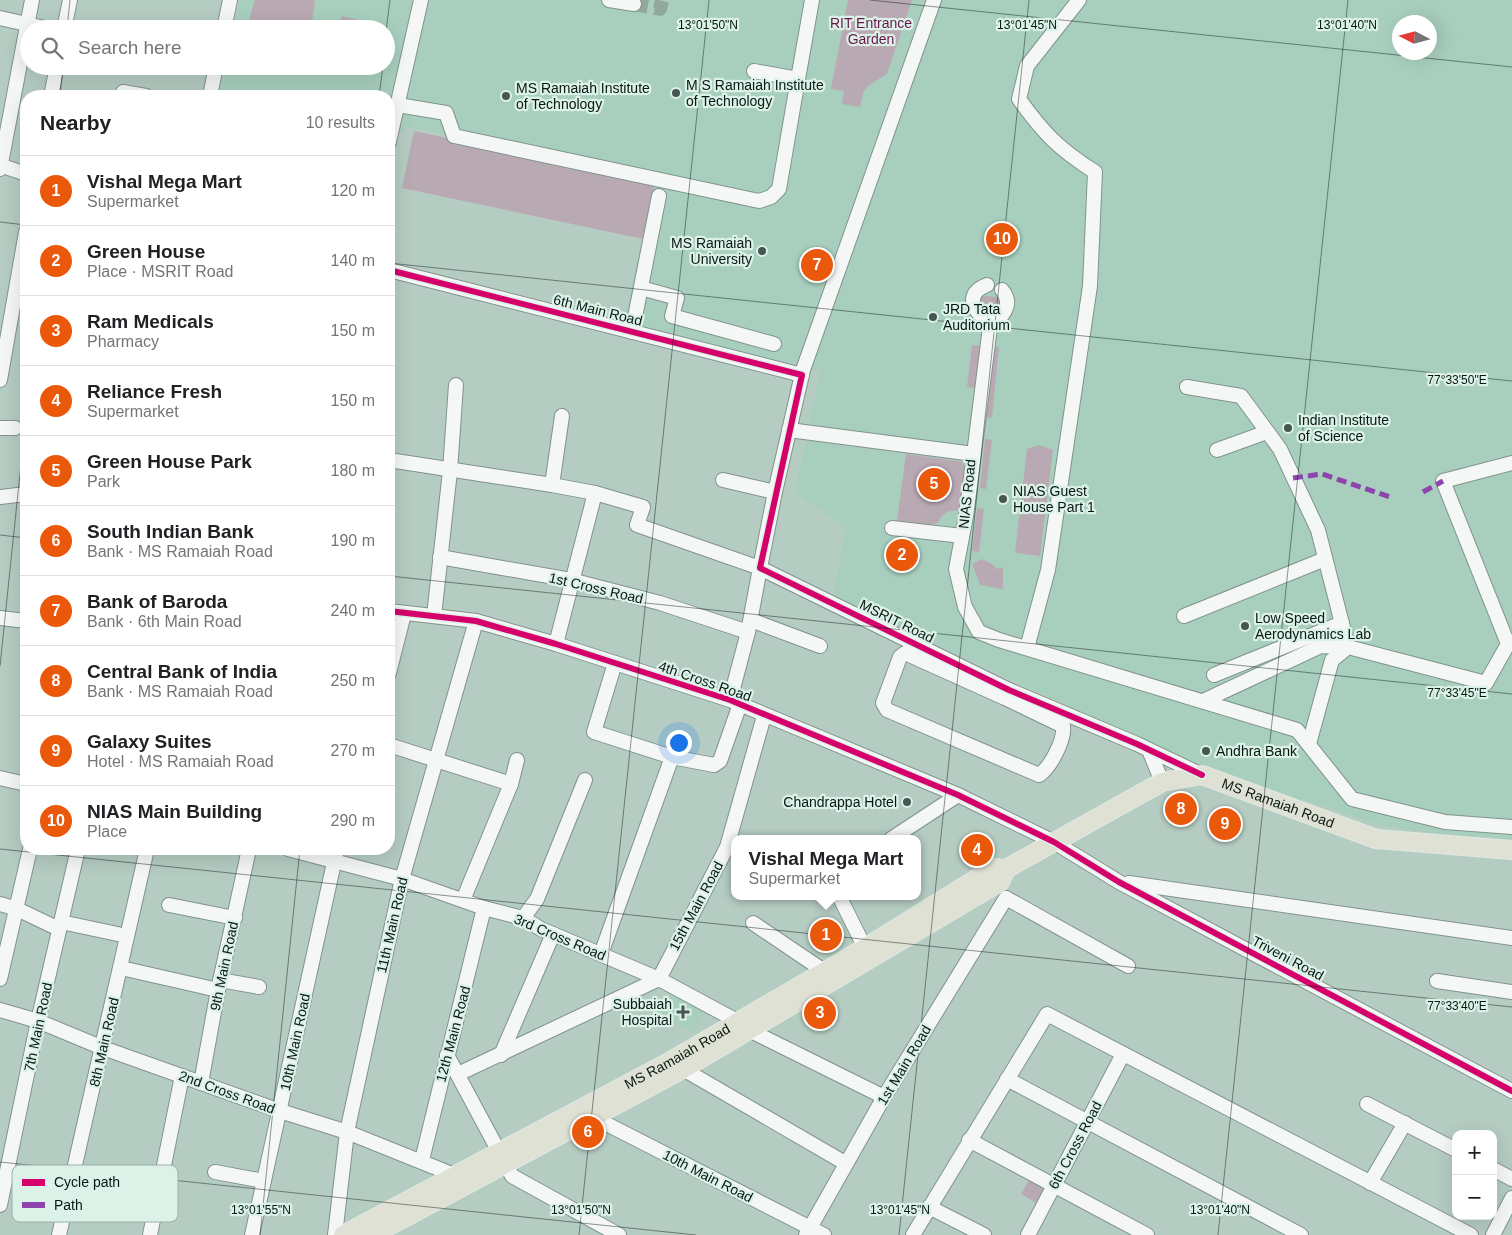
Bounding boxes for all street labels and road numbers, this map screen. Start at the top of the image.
street label: 6th Main Road [552,291,644,329]
street label: NIAS Road [955,458,979,530]
street label: 1st Cross Road [547,569,645,607]
street label: MSRIT Road [857,596,937,646]
street label: 4th Cross Road [656,658,754,704]
street label: MS Ramaiah Road [1220,775,1336,831]
street label: 15th Main Road [666,859,726,953]
street label: 11th Main Road [373,876,411,974]
street label: 3rd Cross Road [512,910,608,964]
street label: 9th Main Road [207,920,241,1012]
street label: Triveni Road [1249,932,1327,984]
street label: 7th Main Road [21,981,55,1073]
street label: 12th Main Road [432,984,474,1084]
street label: 10th Main Road [277,992,313,1092]
street label: 8th Main Road [86,996,122,1088]
street label: MS Ramaiah Road [622,1020,733,1092]
street label: 1st Main Road [874,1022,934,1108]
street label: 2nd Cross Road [177,1067,277,1117]
street label: 6th Cross Road [1045,1098,1105,1192]
street label: 10th Main Road [660,1146,756,1206]

